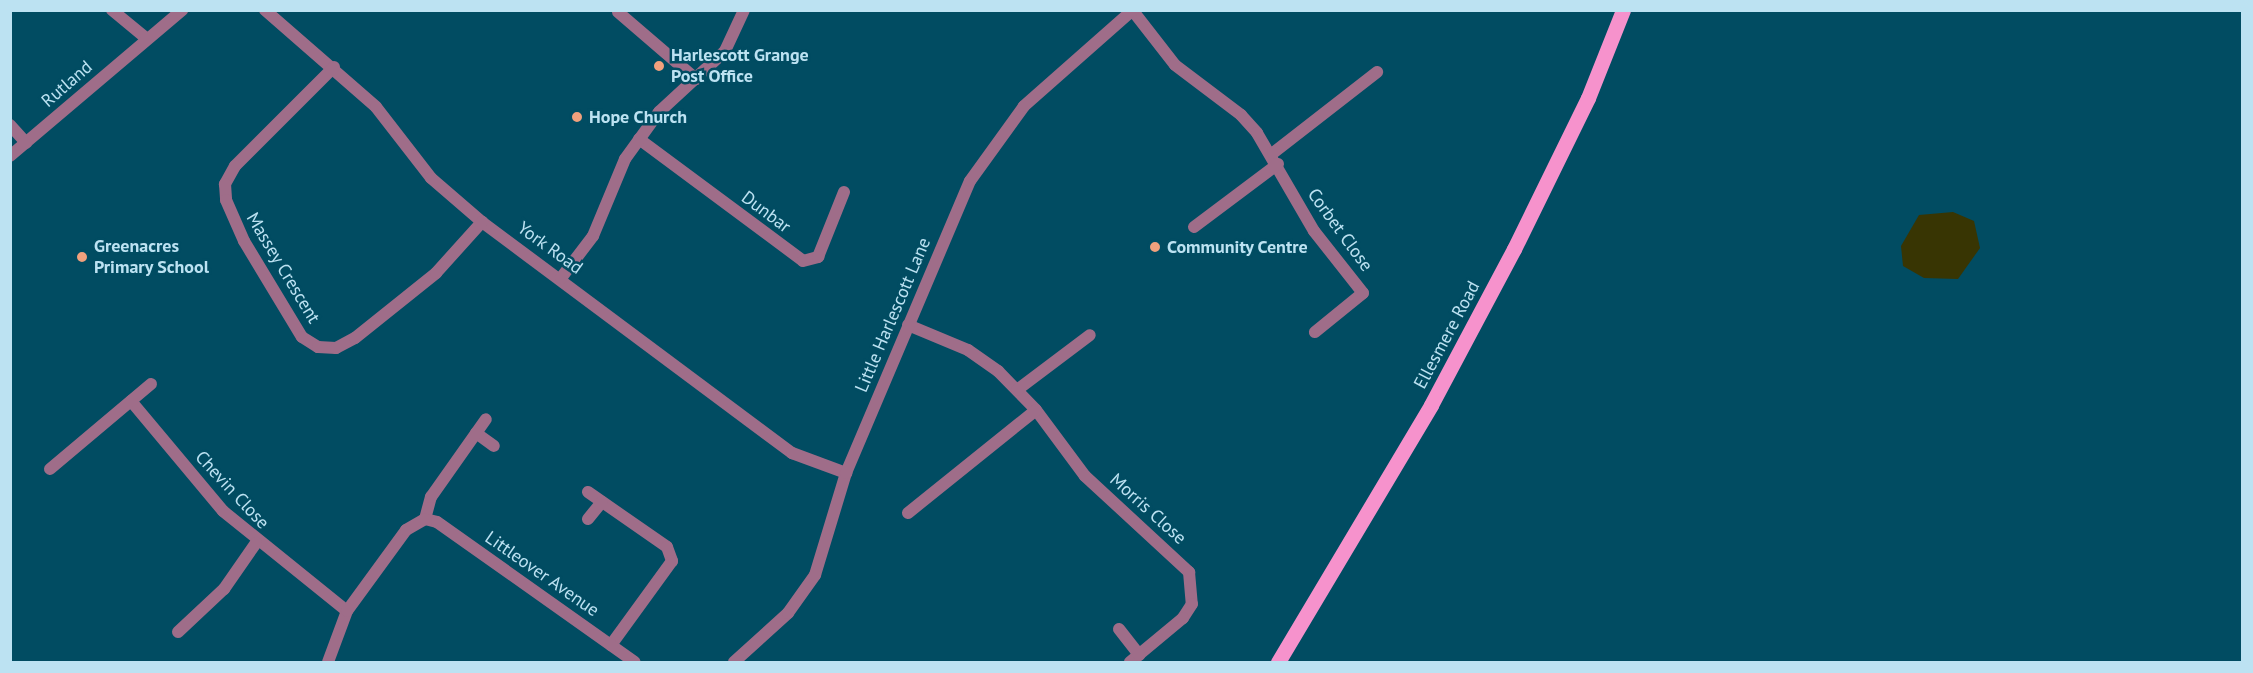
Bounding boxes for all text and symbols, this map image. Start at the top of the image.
place label: Harlescott Grange Post Office [671,45,809,88]
street label: Rutland [37,56,97,112]
marker: Harlescott Grange Post Office [652,59,666,73]
place label: Hope Church [589,106,687,128]
marker: Hope Church [570,110,584,124]
street label: Corbet Close [1303,184,1377,276]
street label: Dunbar [737,186,795,238]
street label: Massey Crescent [241,208,325,328]
street label: York Road [513,217,587,279]
street label: Little Harlescott Lane [851,234,935,396]
place label: Greenacres Primary School [94,236,210,278]
place label: Community Centre [1167,236,1309,258]
marker: Community Centre [1148,240,1162,254]
marker: Greenacres Primary School [75,250,89,264]
street label: Ellesmere Road [1410,277,1484,393]
street label: Chevin Close [190,446,274,534]
street label: Morris Close [1105,469,1191,549]
street label: Littleover Avenue [481,527,603,621]

